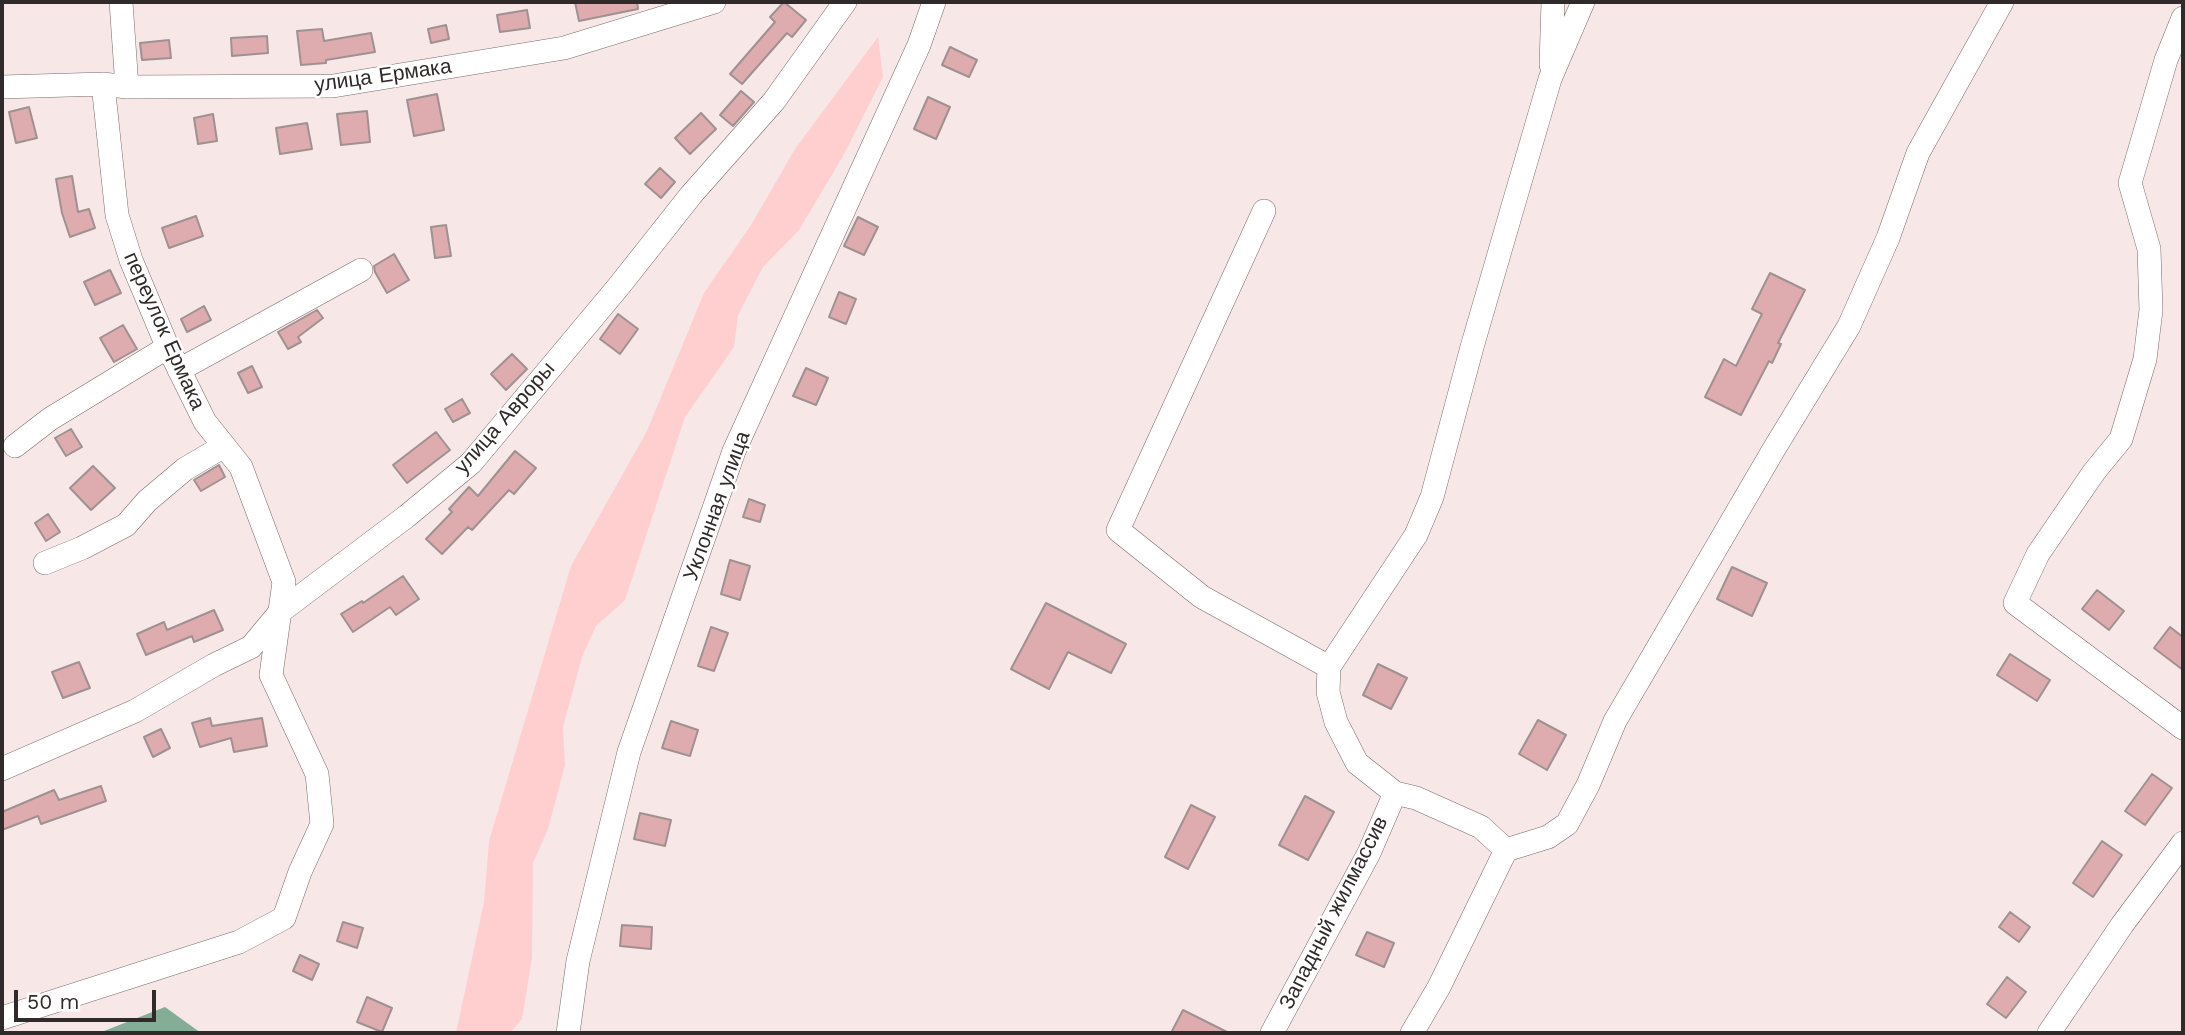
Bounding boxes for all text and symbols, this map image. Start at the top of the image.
street label: улица Ермака [313,54,453,98]
street label: переулок Ермака [118,248,210,414]
street label: улица Авроры [450,357,560,479]
street label: Уклонная улица [678,428,756,584]
street label: Западный жилмассив [1274,812,1394,1014]
scale bar [18,976,159,1020]
text: 50 m [27,989,79,1014]

